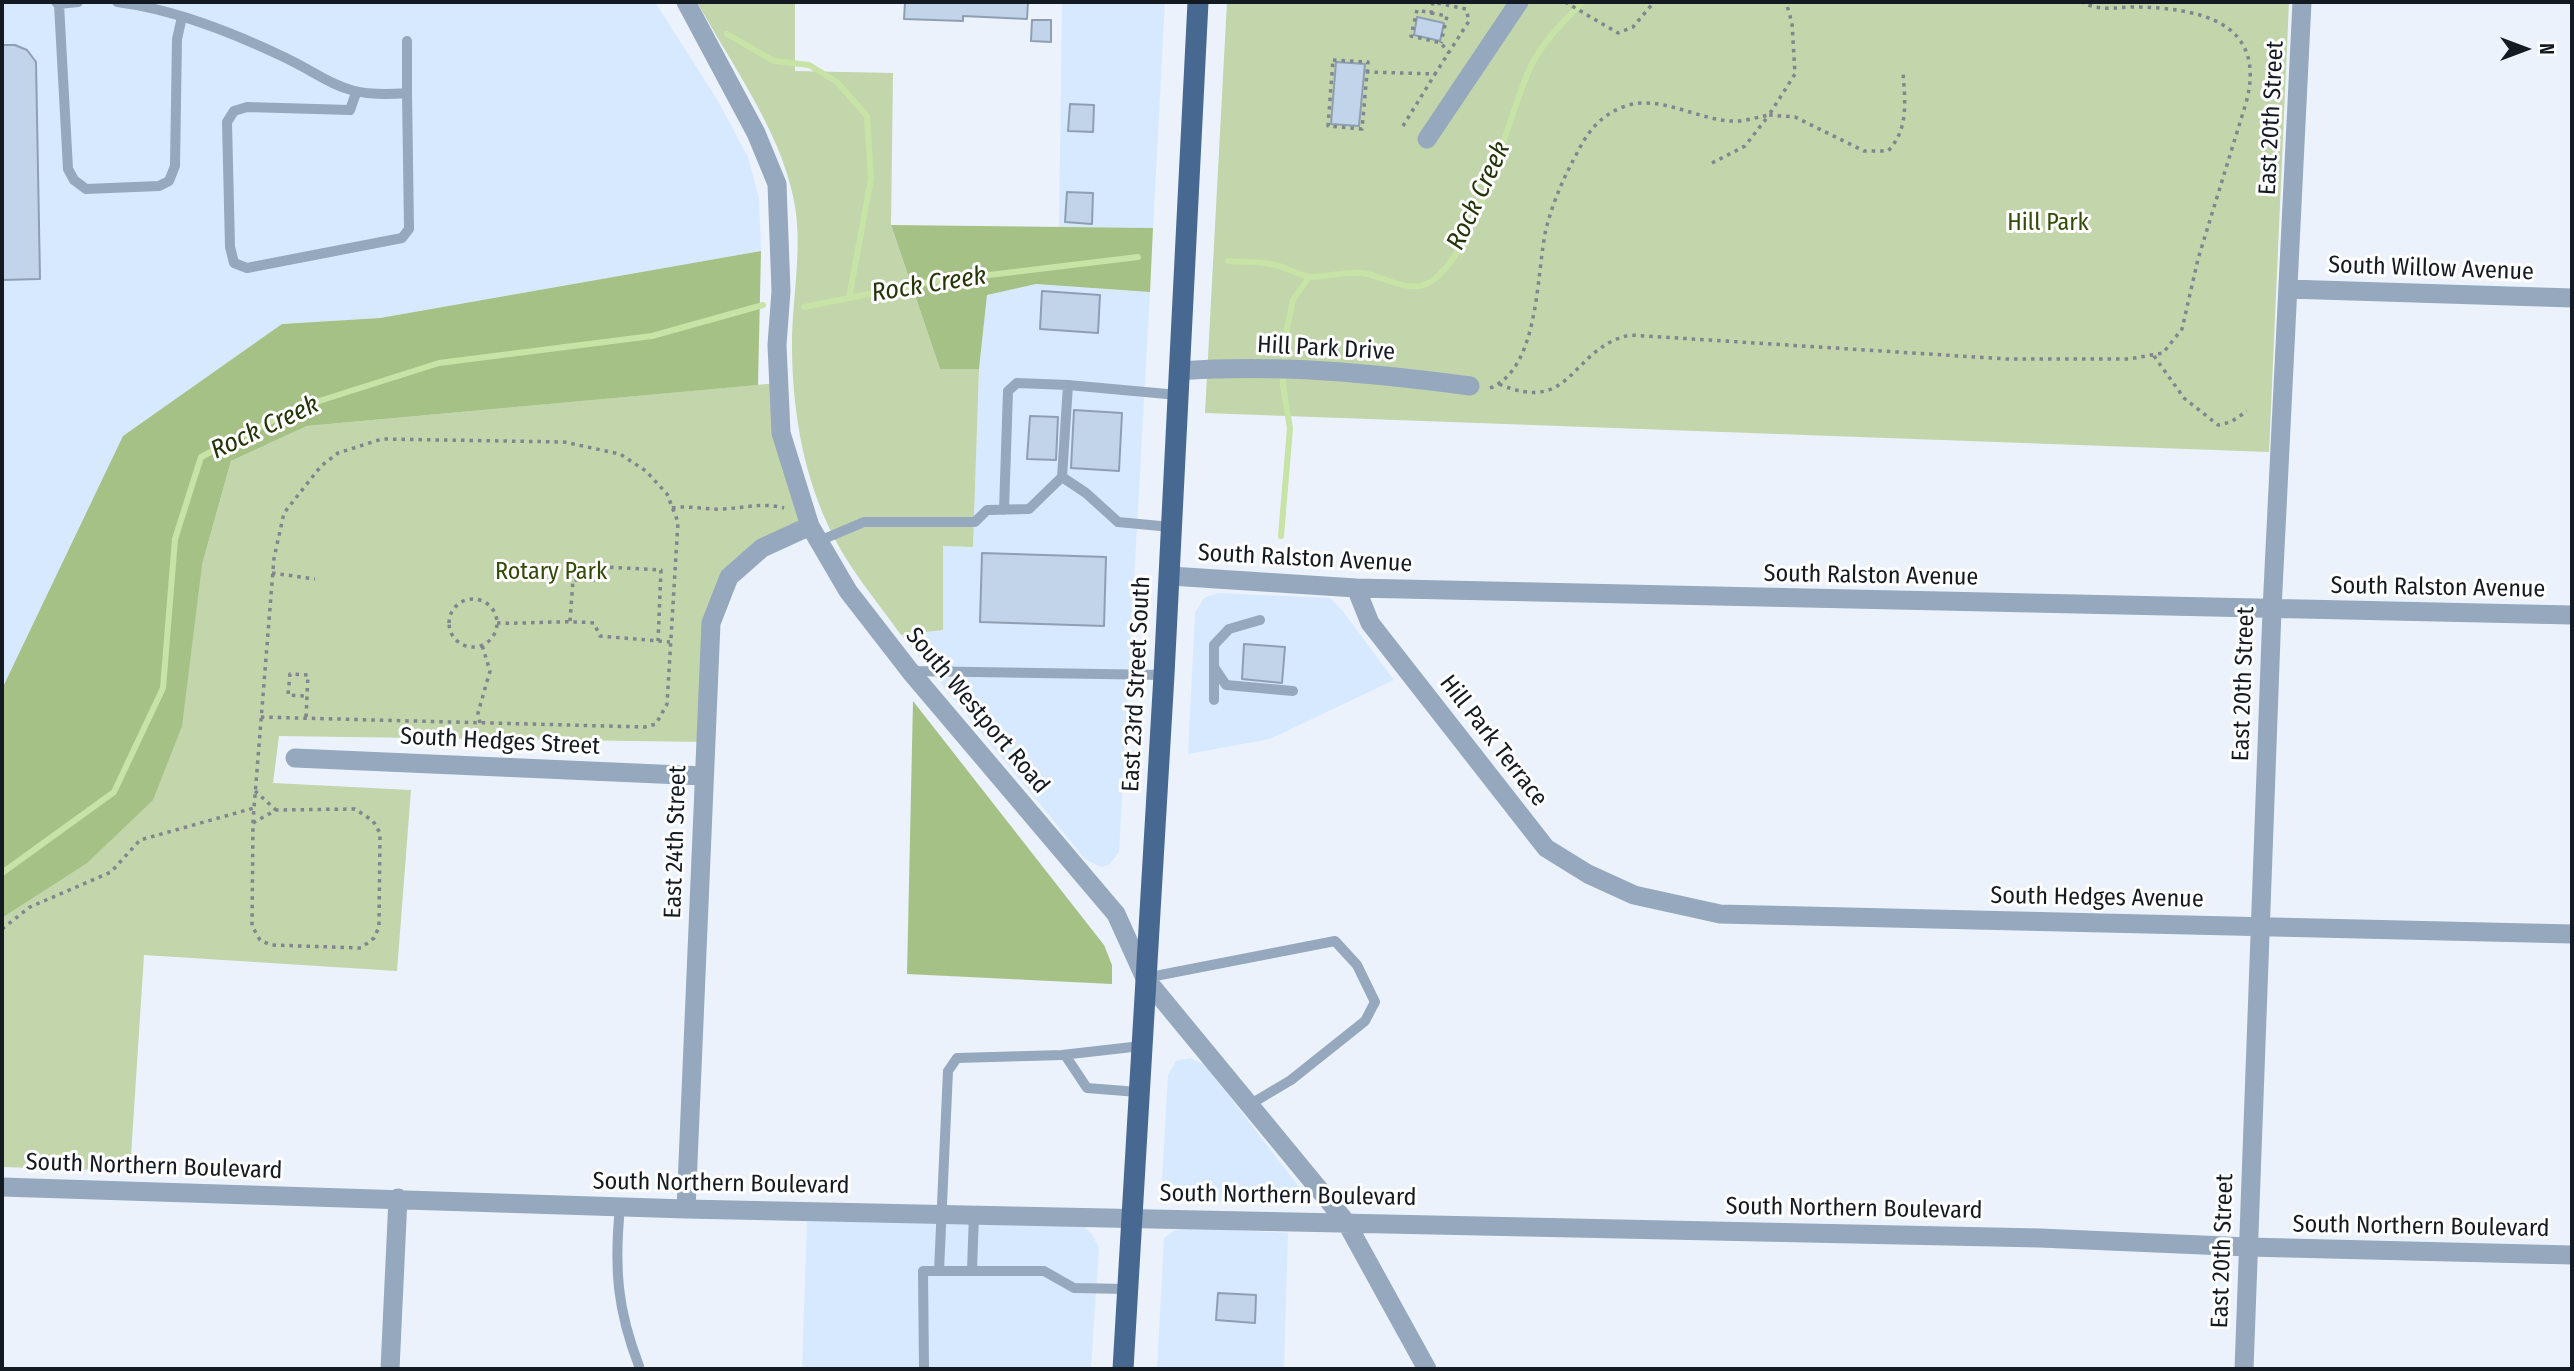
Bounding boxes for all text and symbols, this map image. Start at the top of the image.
north arrow [2490,14,2560,84]
street label: East 20th Street [2254,40,2290,196]
text: N [2535,43,2558,55]
water label: Rock Creek [1440,137,1518,255]
park label: Hill Park [2007,209,2089,237]
street label: South Willow Avenue [2328,251,2534,287]
water label: Rock Creek [869,261,989,309]
street label: Hill Park Drive [1256,331,1396,367]
water label: Rock Creek [206,389,324,467]
street label: South Ralston Avenue [1197,539,1413,579]
park label: Rotary Park [495,558,607,586]
street label: South Ralston Avenue [1763,560,1979,592]
street label: South Ralston Avenue [2330,572,2546,604]
street label: East 23rd Street South [1117,575,1157,793]
street label: East 20th Street [2227,606,2261,762]
street label: South Westport Road [899,622,1055,800]
street label: Hill Park Terrace [1433,670,1553,812]
street label: South Hedges Street [399,722,601,762]
street label: East 24th Street [659,765,693,919]
street label: South Hedges Avenue [1990,882,2204,914]
street label: South Northern Boulevard [25,1148,283,1186]
street label: South Northern Boulevard [592,1167,850,1201]
street label: East 20th Street [2206,1173,2240,1329]
street label: South Northern Boulevard [1159,1179,1417,1213]
street label: South Northern Boulevard [1725,1192,1983,1226]
street label: South Northern Boulevard [2292,1210,2550,1244]

